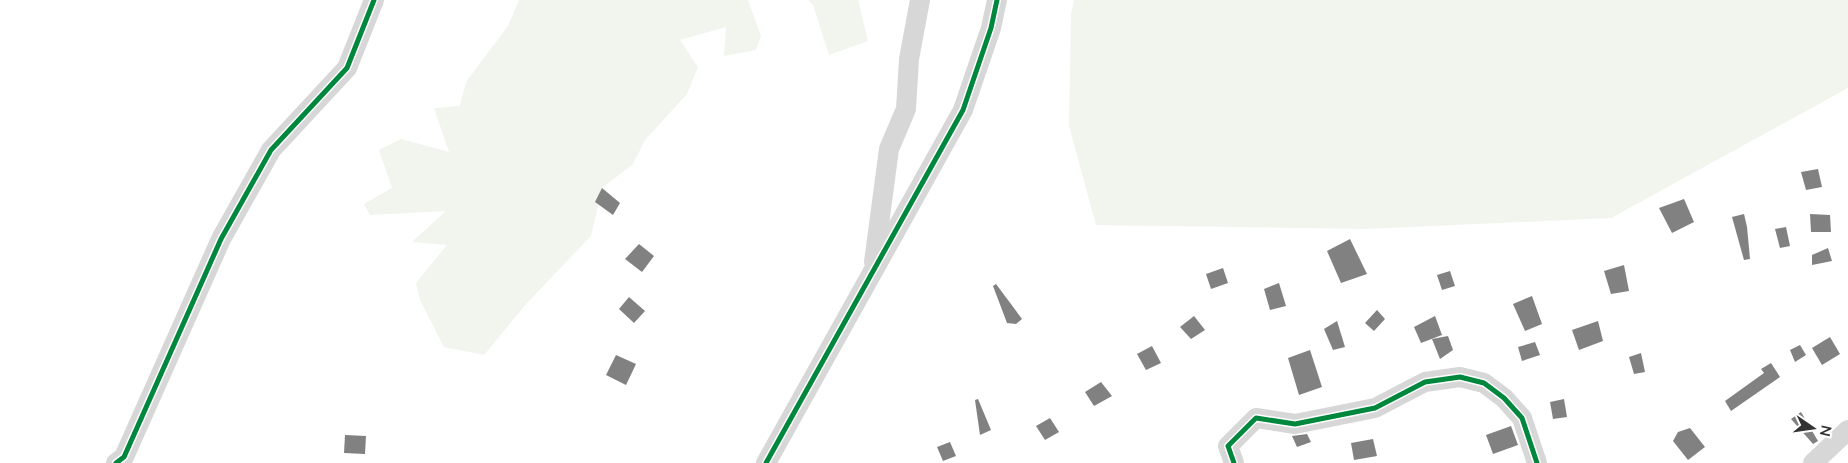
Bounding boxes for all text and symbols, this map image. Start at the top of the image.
north arrow [1788,403,1838,453]
text: N [1817,424,1836,438]

